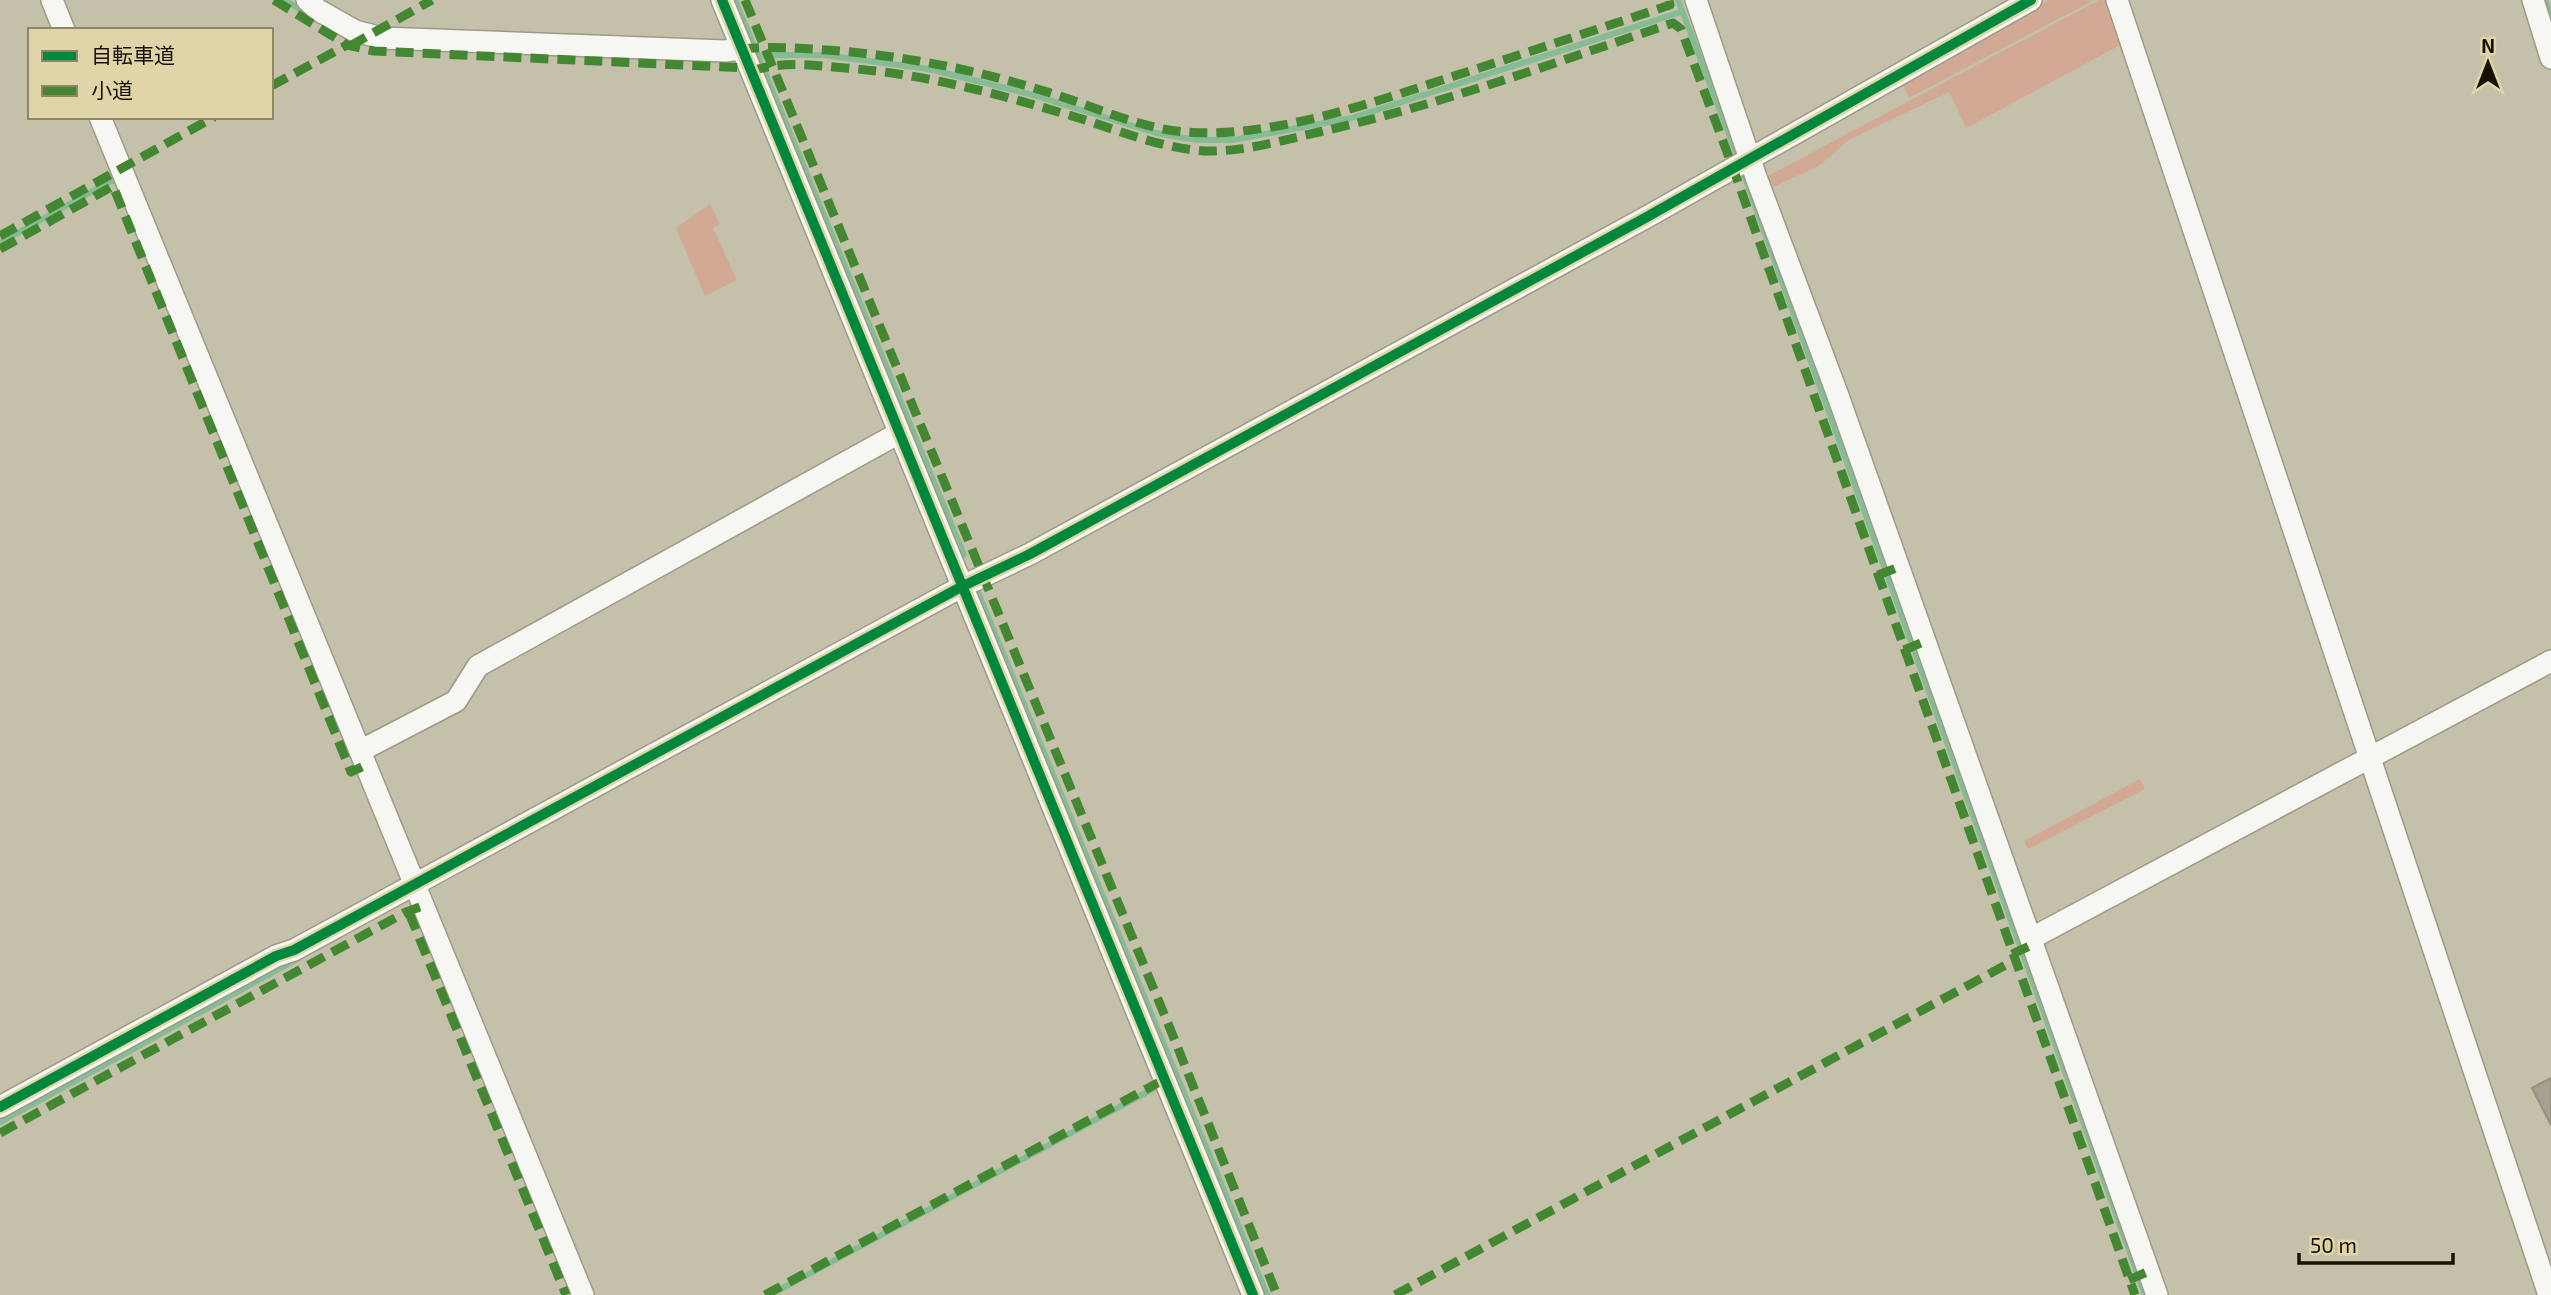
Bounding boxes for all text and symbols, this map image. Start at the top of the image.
legend [28,28,273,119]
north arrow [2453,28,2523,98]
text: N [2481,34,2495,57]
text: 自転車道 [91,42,175,67]
text: 小道 [91,77,133,102]
scale bar [2299,1222,2453,1266]
text: 50 m [2310,1232,2357,1257]

